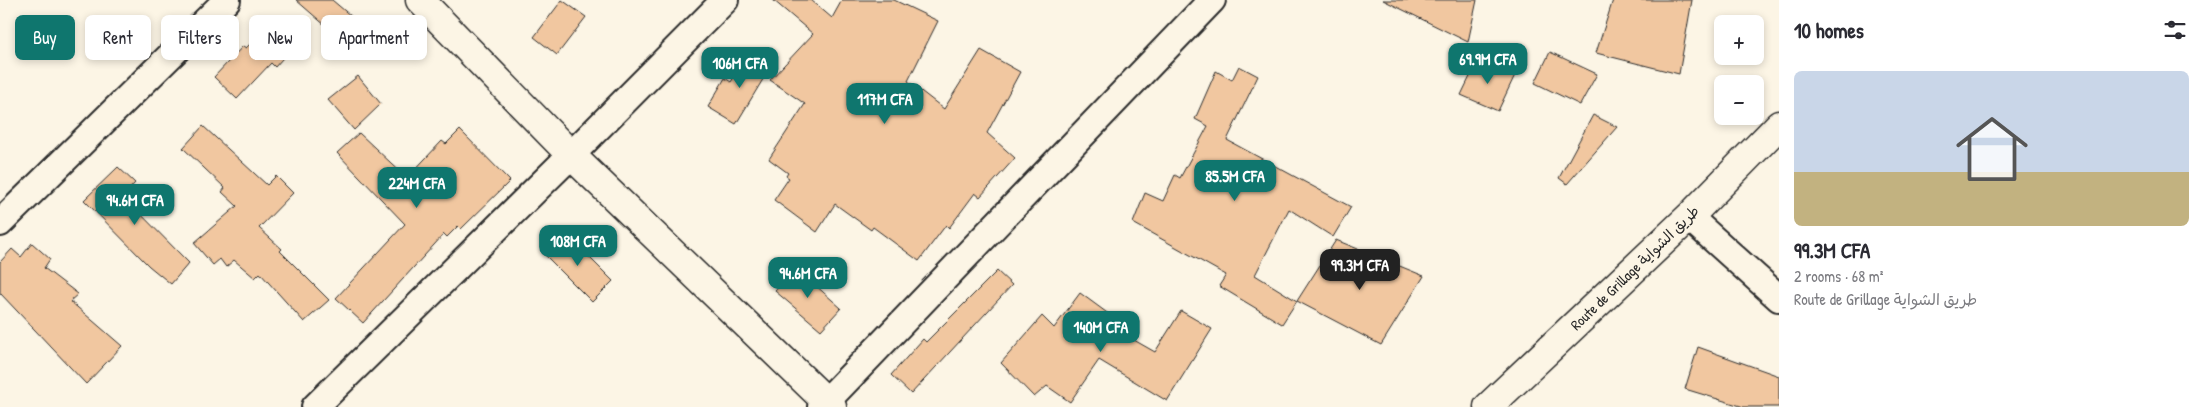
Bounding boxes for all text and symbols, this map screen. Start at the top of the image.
chip: Buy [15,15,75,60]
chip: Rent [85,15,151,60]
chip: Filters [161,15,239,60]
chip: New [249,15,311,60]
chip: Apartment [321,15,427,60]
map controls [1714,15,1764,125]
button: + [1714,15,1764,65]
text: 10 homes [1794,16,1864,45]
icon: filters [2161,16,2189,44]
pin: 69.9M CFA [1431,42,1545,85]
pin: 106M CFA [688,46,792,89]
text: 69.9M CFA [1459,48,1517,70]
text: 106M CFA [712,52,768,74]
button: − [1714,75,1764,125]
pin: 117M CFA [833,82,937,125]
text: 117M CFA [857,88,913,110]
icon: home [1947,104,2037,194]
pin: 85.5M CFA [1178,160,1292,202]
text: 85.5M CFA [1205,165,1265,187]
pin: 224M CFA [365,166,469,209]
text: 224M CFA [389,172,445,194]
pin: 94.6M CFA [78,184,192,226]
text: 94.6M CFA [106,189,164,211]
street label: Route de Grillage طريق الشواية [1566,200,1704,335]
pin: 108M CFA [526,224,630,267]
text: 108M CFA [550,230,606,252]
text: 99.3M CFA [1794,236,1870,265]
pin: 99.3M CFA [1303,248,1417,291]
text: 99.3M CFA [1331,254,1389,276]
pin: 94.6M CFA [751,256,865,299]
text: 94.6M CFA [779,262,837,284]
text: 2 rooms · 68 m² [1794,265,1883,287]
text: Route de Grillage طريق الشواية [1794,288,1977,310]
pin: 140M CFA [1049,310,1153,353]
text: 140M CFA [1074,316,1128,338]

